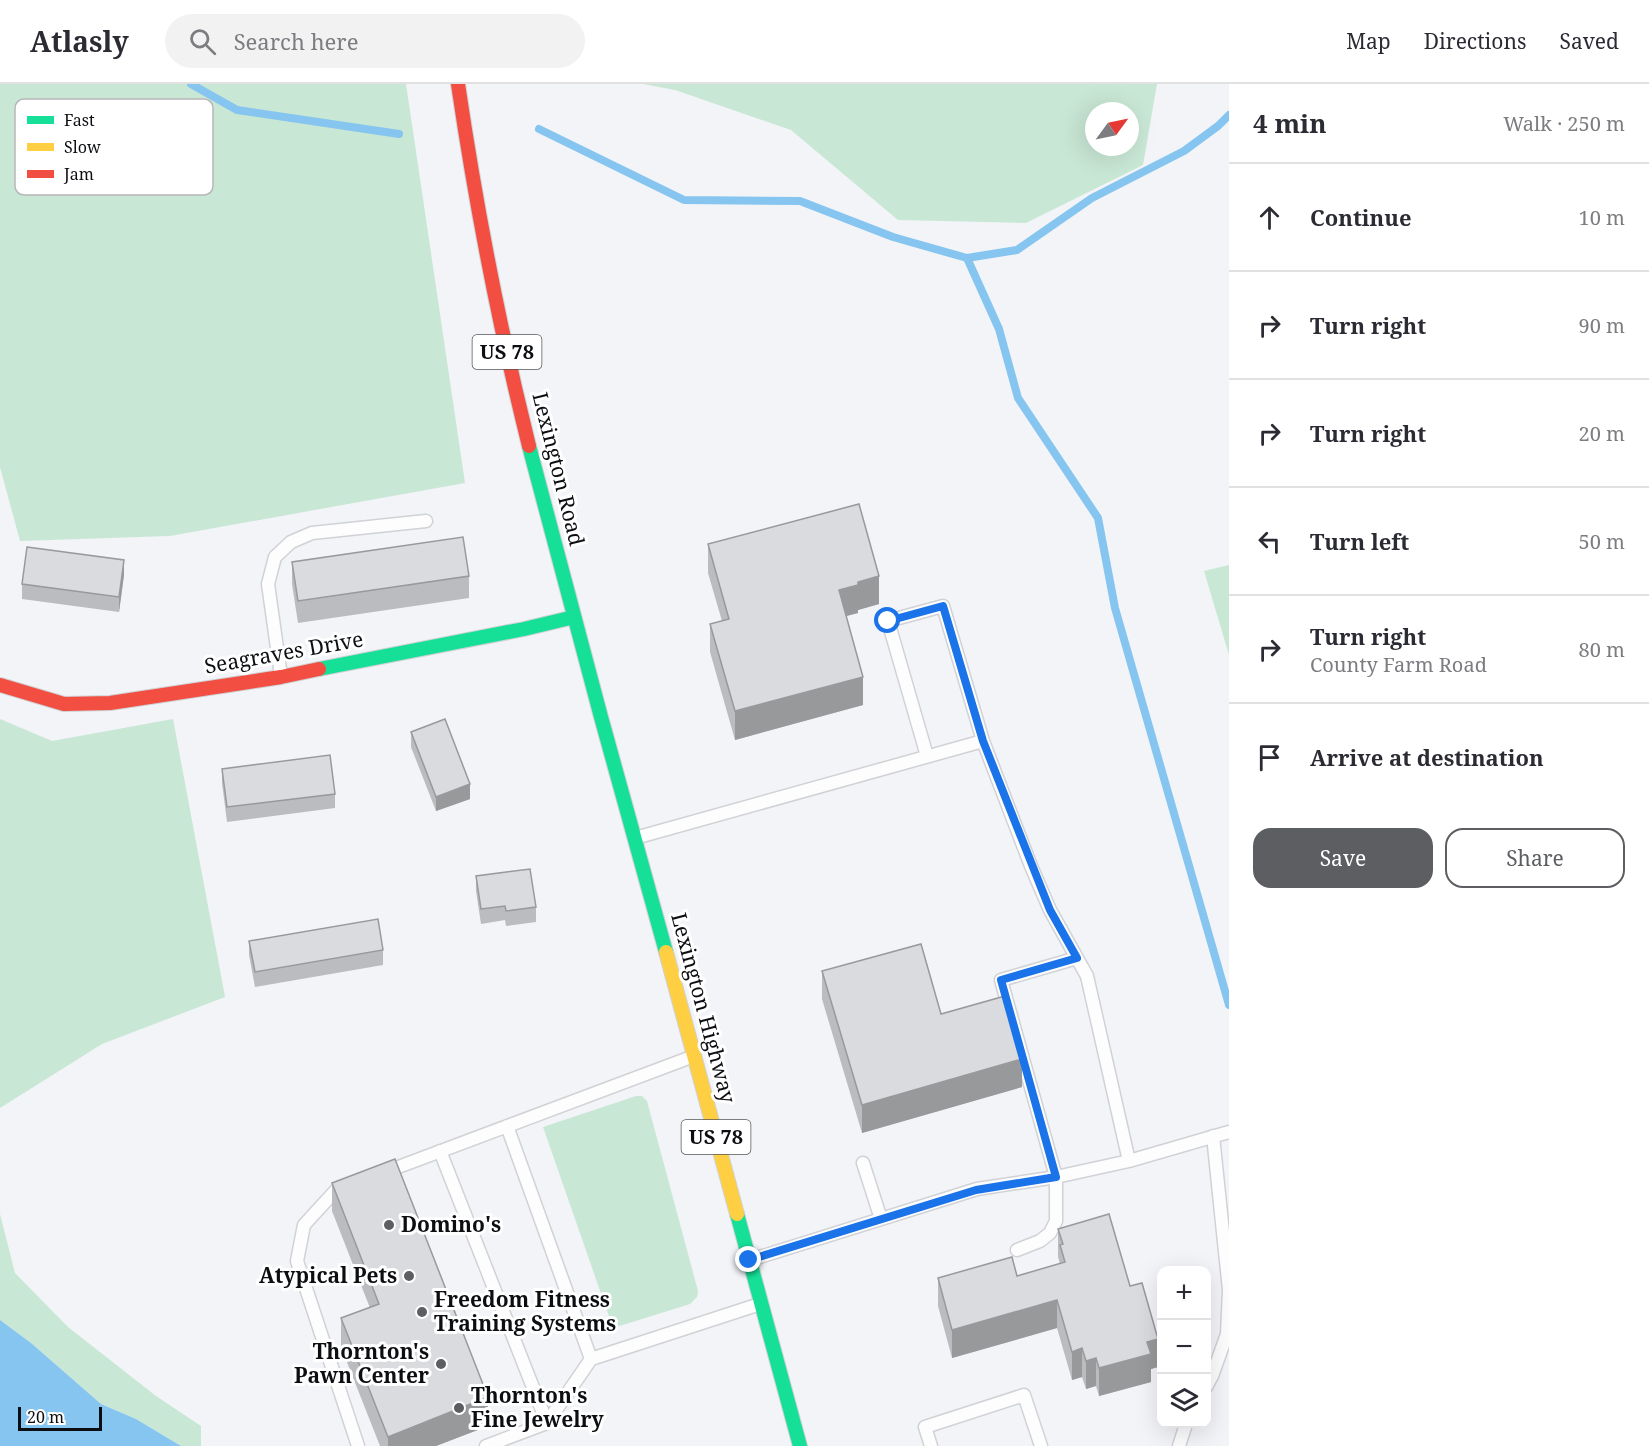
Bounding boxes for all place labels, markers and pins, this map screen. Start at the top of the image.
place label: Domino's [401,1210,501,1238]
marker: Domino's [382,1218,396,1232]
place label: Atypical Pets [259,1261,397,1289]
marker: Atypical Pets [402,1269,416,1283]
place label: Freedom Fitness Training Systems [434,1285,616,1337]
marker: Freedom Fitness Training Systems [415,1305,429,1319]
place label: Thornton's Pawn Center [294,1337,429,1389]
marker: Thornton's Pawn Center [434,1357,448,1371]
place label: Thornton's Fine Jewelry [471,1381,605,1433]
marker: Thornton's Fine Jewelry [452,1401,466,1415]

